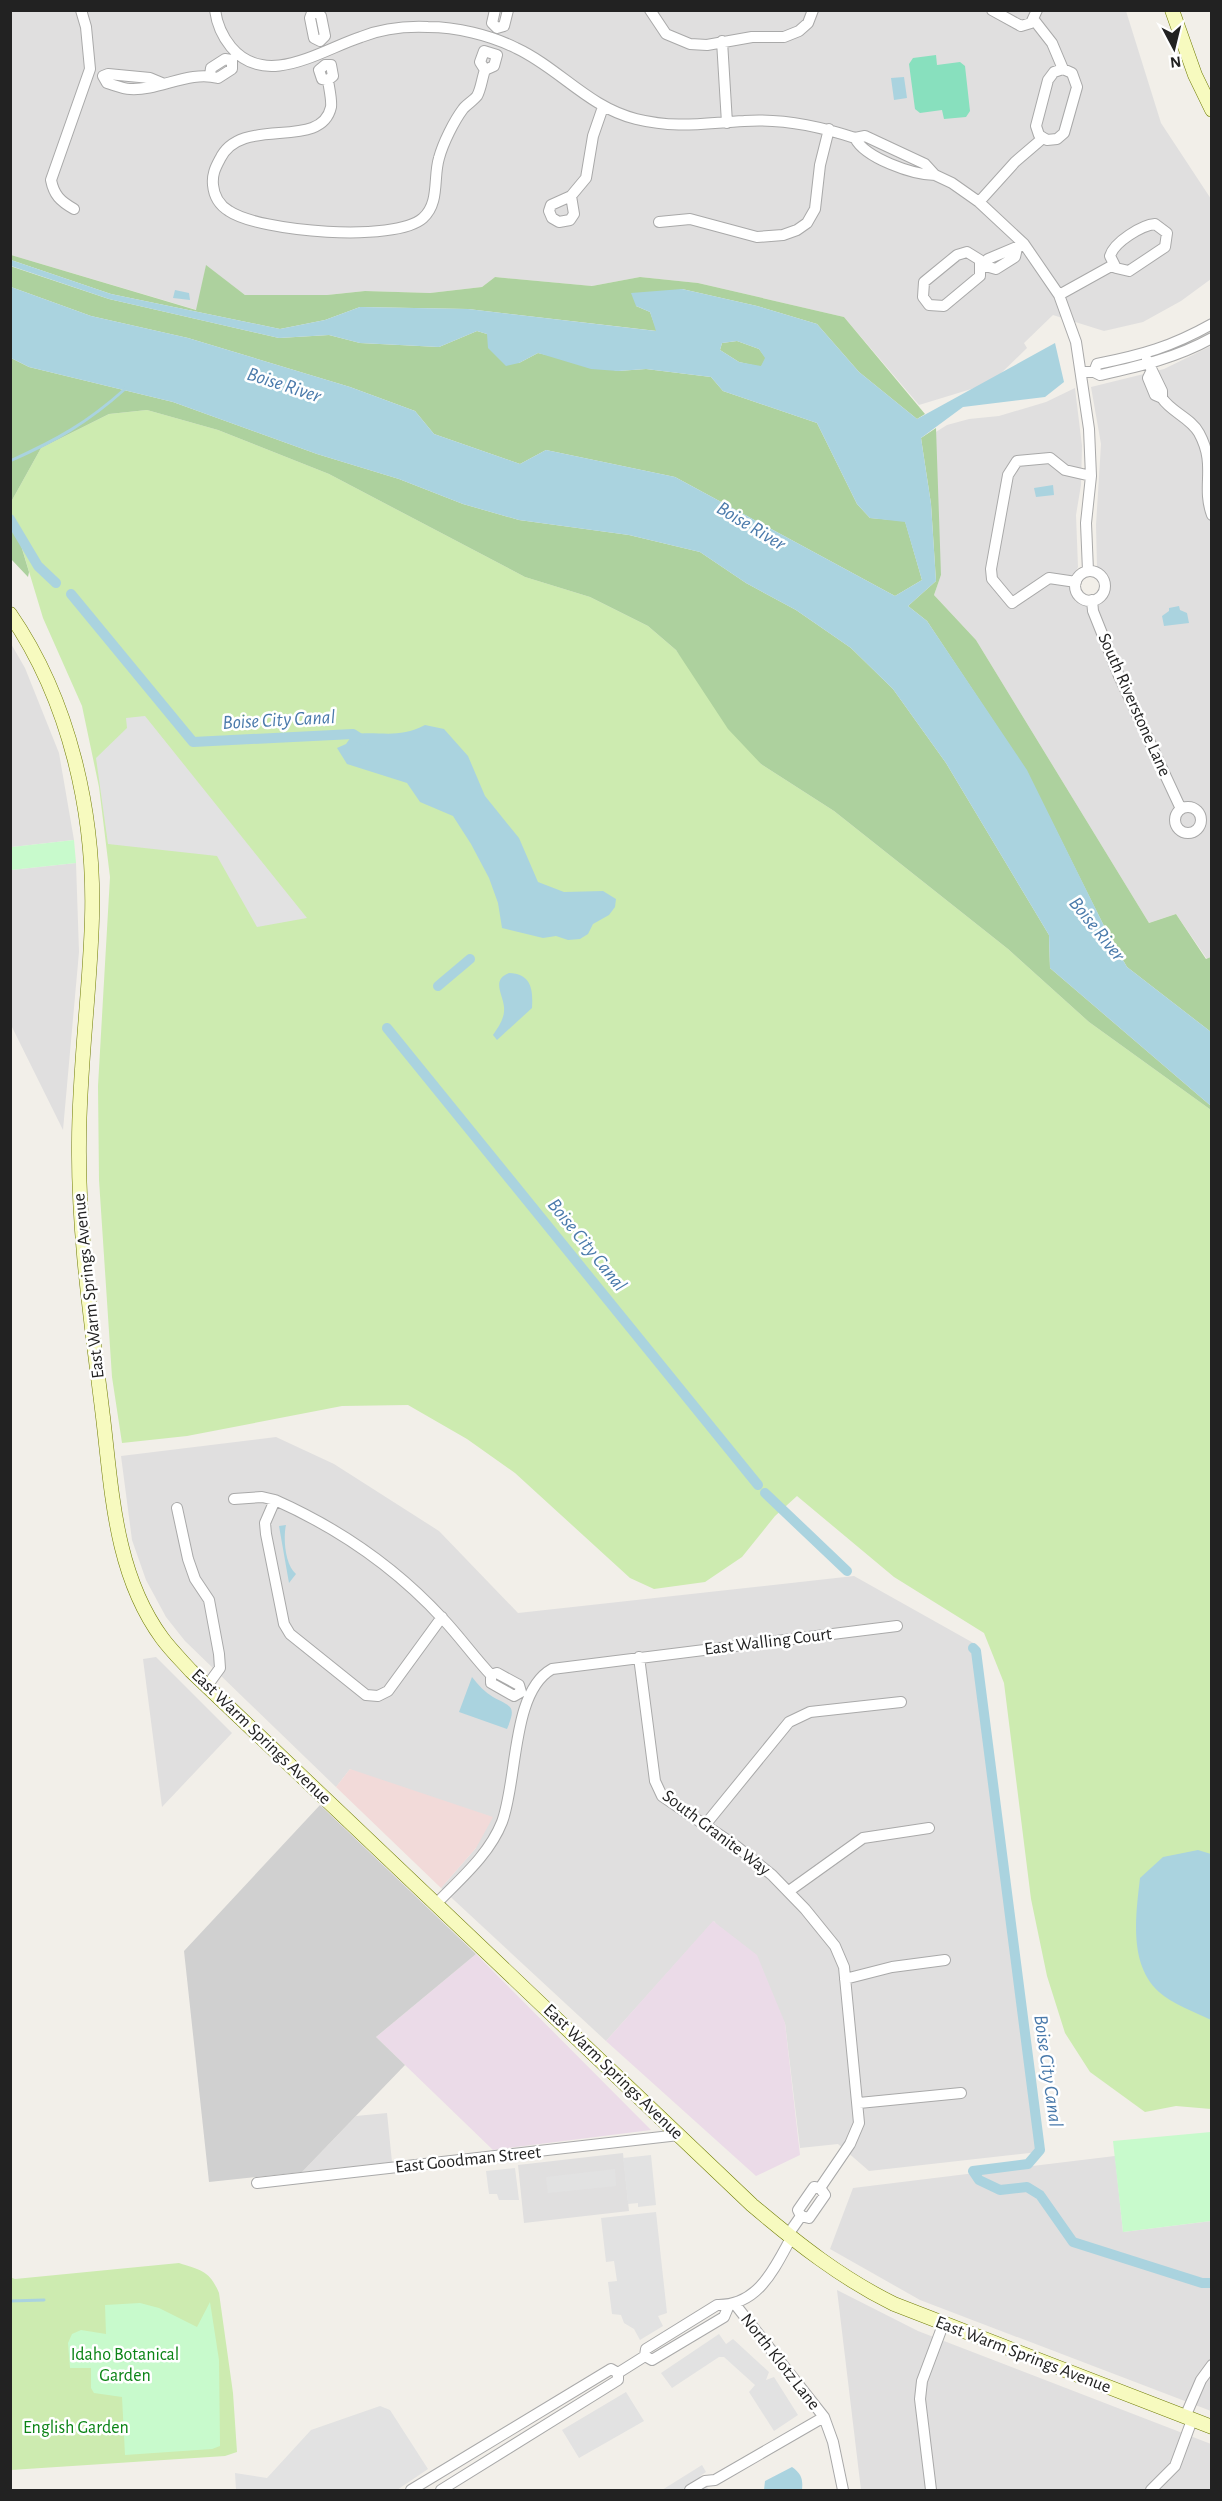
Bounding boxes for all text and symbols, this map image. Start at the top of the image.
north arrow [1144,18,1204,78]
text: N [1169,53,1182,71]
water label: Boise River [245,364,324,406]
water label: Boise River [713,498,789,554]
street label: South Riverstone Lane [1094,631,1174,779]
water label: Boise City Canal [222,707,336,733]
water label: Boise River [1065,893,1129,965]
street label: East Warm Springs Avenue [70,1192,108,1380]
water label: Boise City Canal [544,1195,630,1295]
street label: East Walling Court [703,1625,833,1659]
street label: East Warm Springs Avenue [188,1666,334,1808]
street label: South Granite Way [659,1787,773,1879]
street label: East Warm Springs Avenue [540,2001,686,2143]
water label: Boise City Canal [1030,2014,1066,2128]
street label: East Goodman Street [394,2143,542,2177]
street label: North Klotz Lane [737,2310,823,2414]
street label: East Warm Springs Avenue [933,2313,1113,2397]
park label: Idaho Botanical Garden [71,2346,179,2385]
park label: English Garden [23,2419,129,2437]

